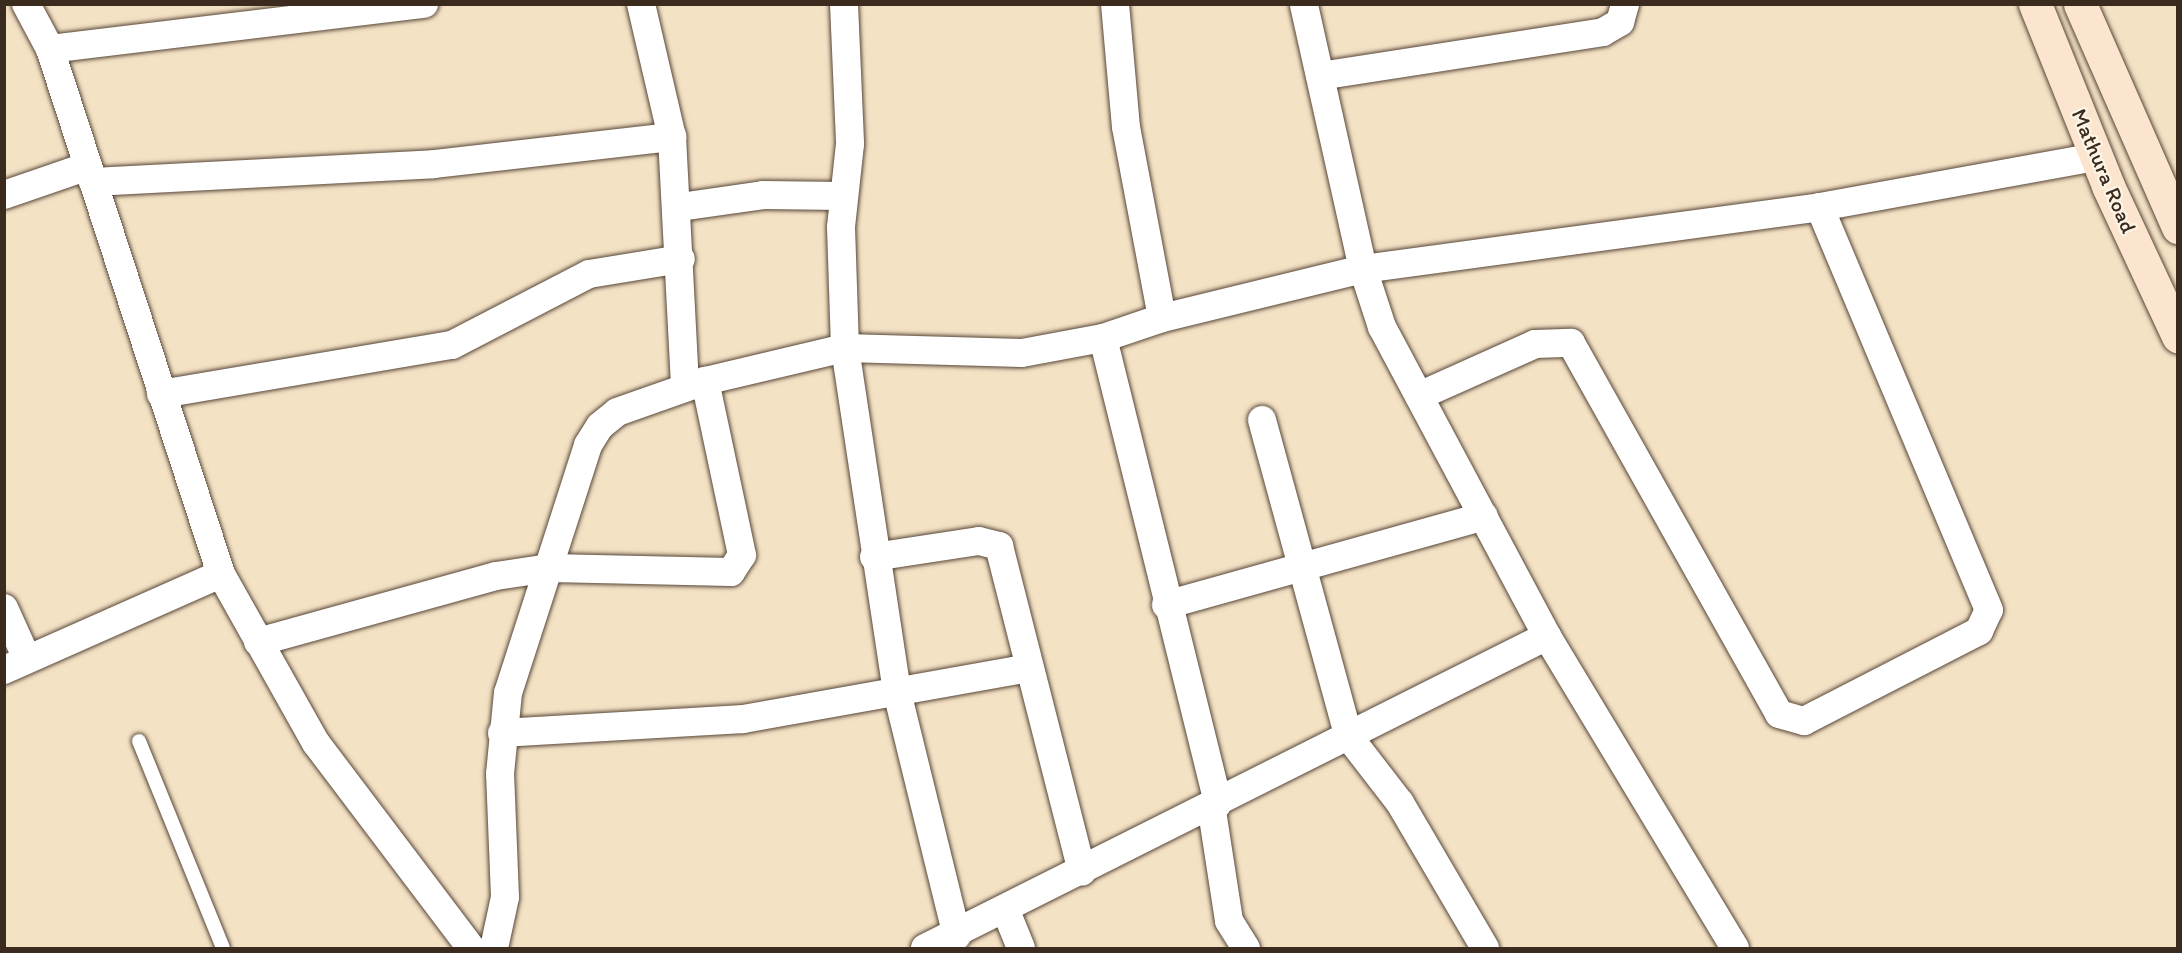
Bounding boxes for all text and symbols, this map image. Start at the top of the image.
street label: Mathura Road [2066,105,2142,237]

